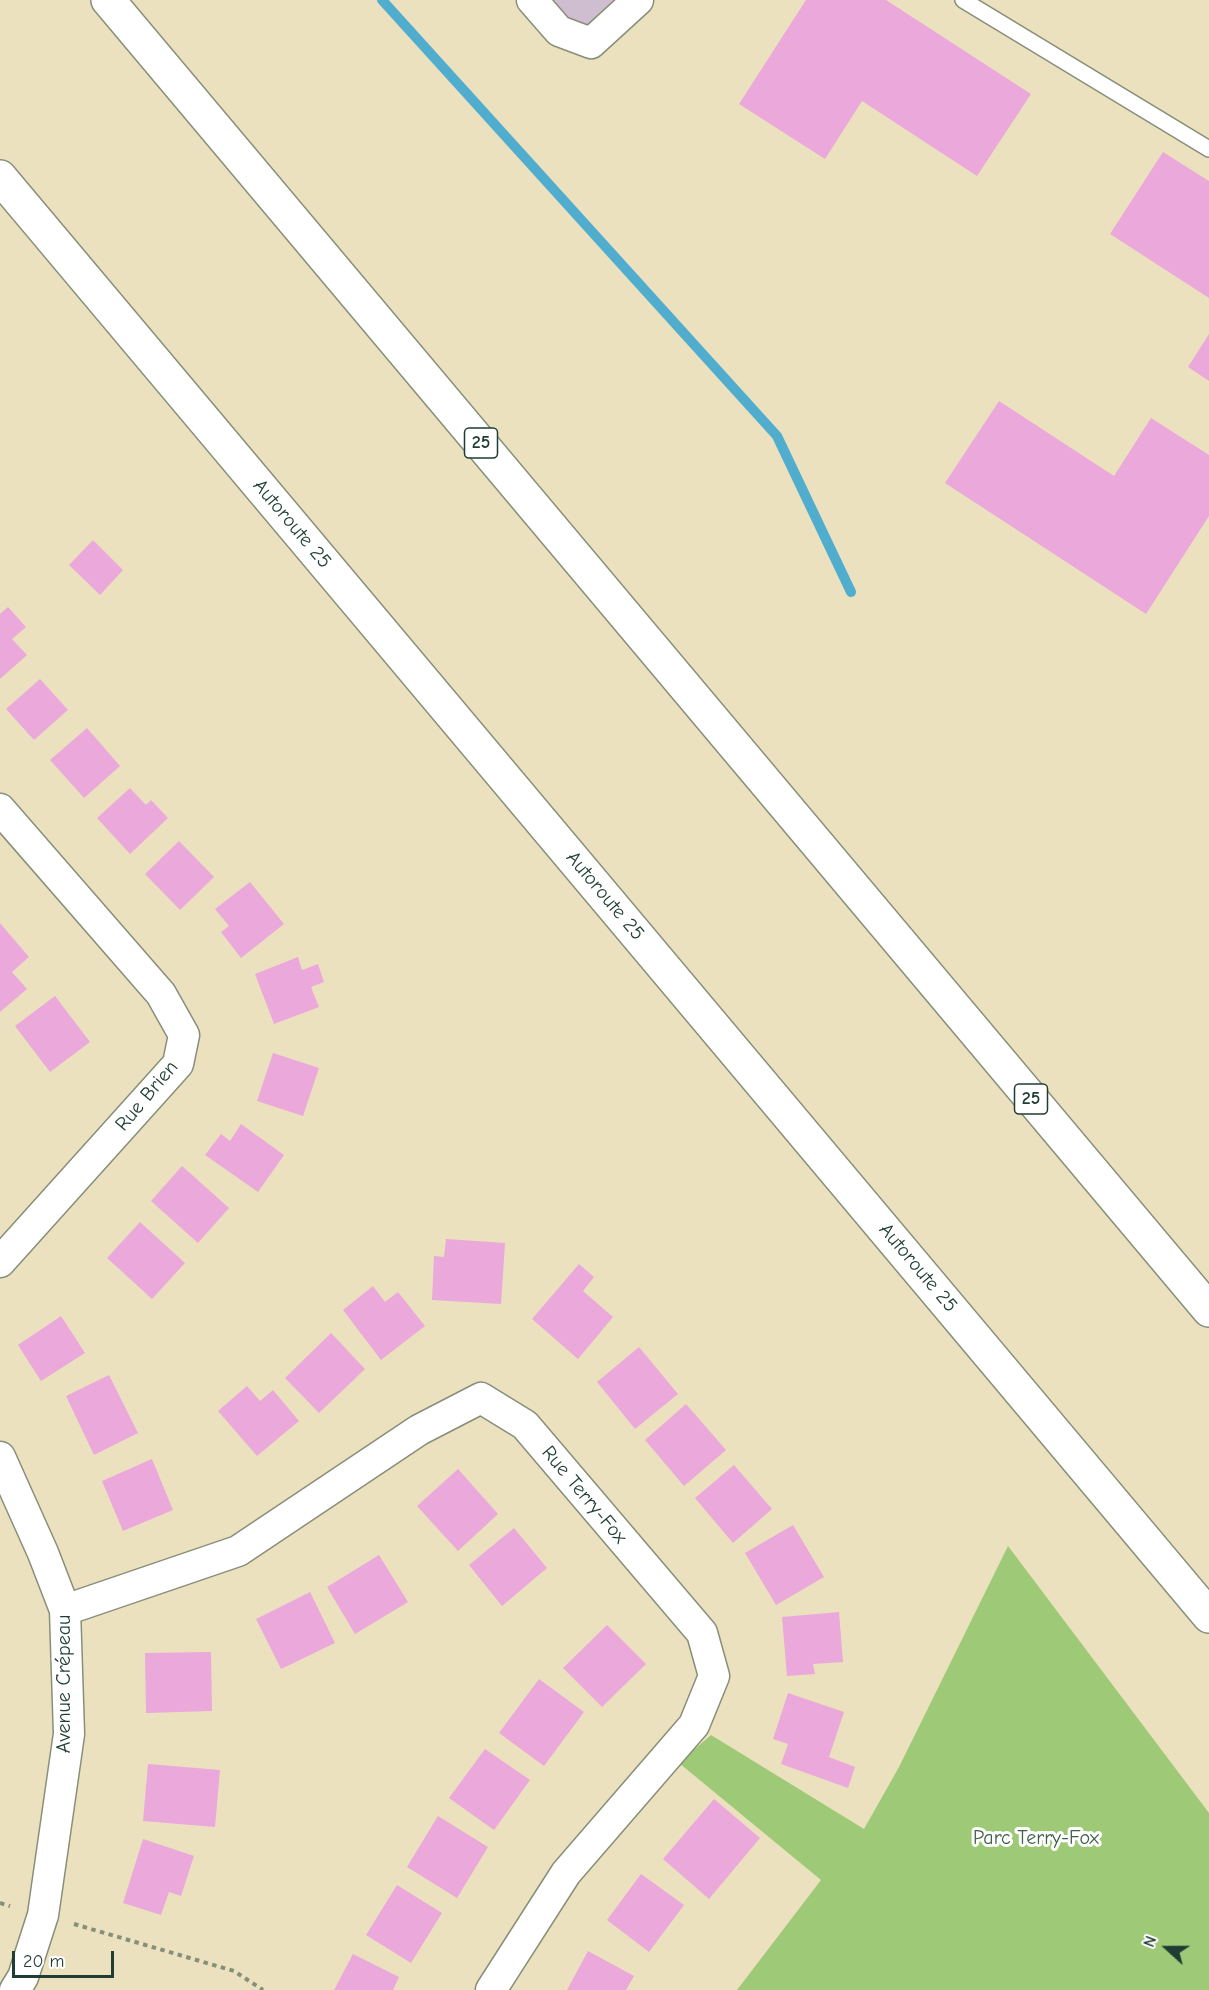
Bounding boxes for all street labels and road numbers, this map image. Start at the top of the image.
road number: 25 [464,428,498,458]
street label: Autoroute 25 [248,474,336,574]
street label: Autoroute 25 [561,846,649,946]
street label: Rue Brien [111,1056,183,1136]
road number: 25 [1014,1084,1048,1114]
street label: Autoroute 25 [874,1218,962,1318]
street label: Rue Terry-Fox [536,1441,632,1549]
street label: Avenue Crépeau [52,1615,76,1753]

